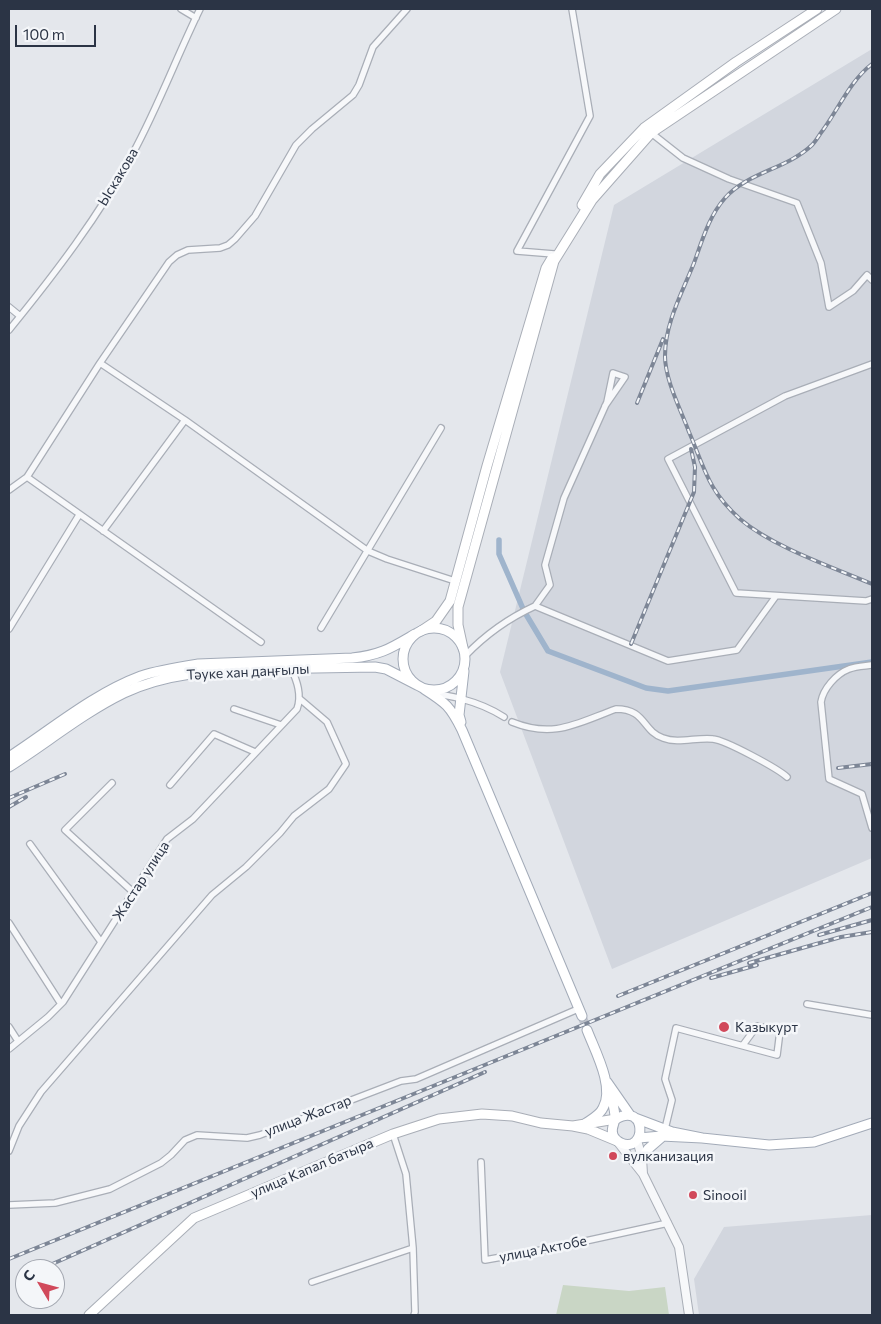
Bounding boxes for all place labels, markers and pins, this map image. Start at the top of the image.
place label: Казыкурт [735,1019,798,1035]
marker: Казыкурт [717,1020,731,1034]
place label: вулканизация [623,1148,714,1164]
marker: вулканизация [607,1150,619,1162]
place label: Sinooil [703,1187,747,1203]
marker: Sinooil [687,1189,699,1201]

